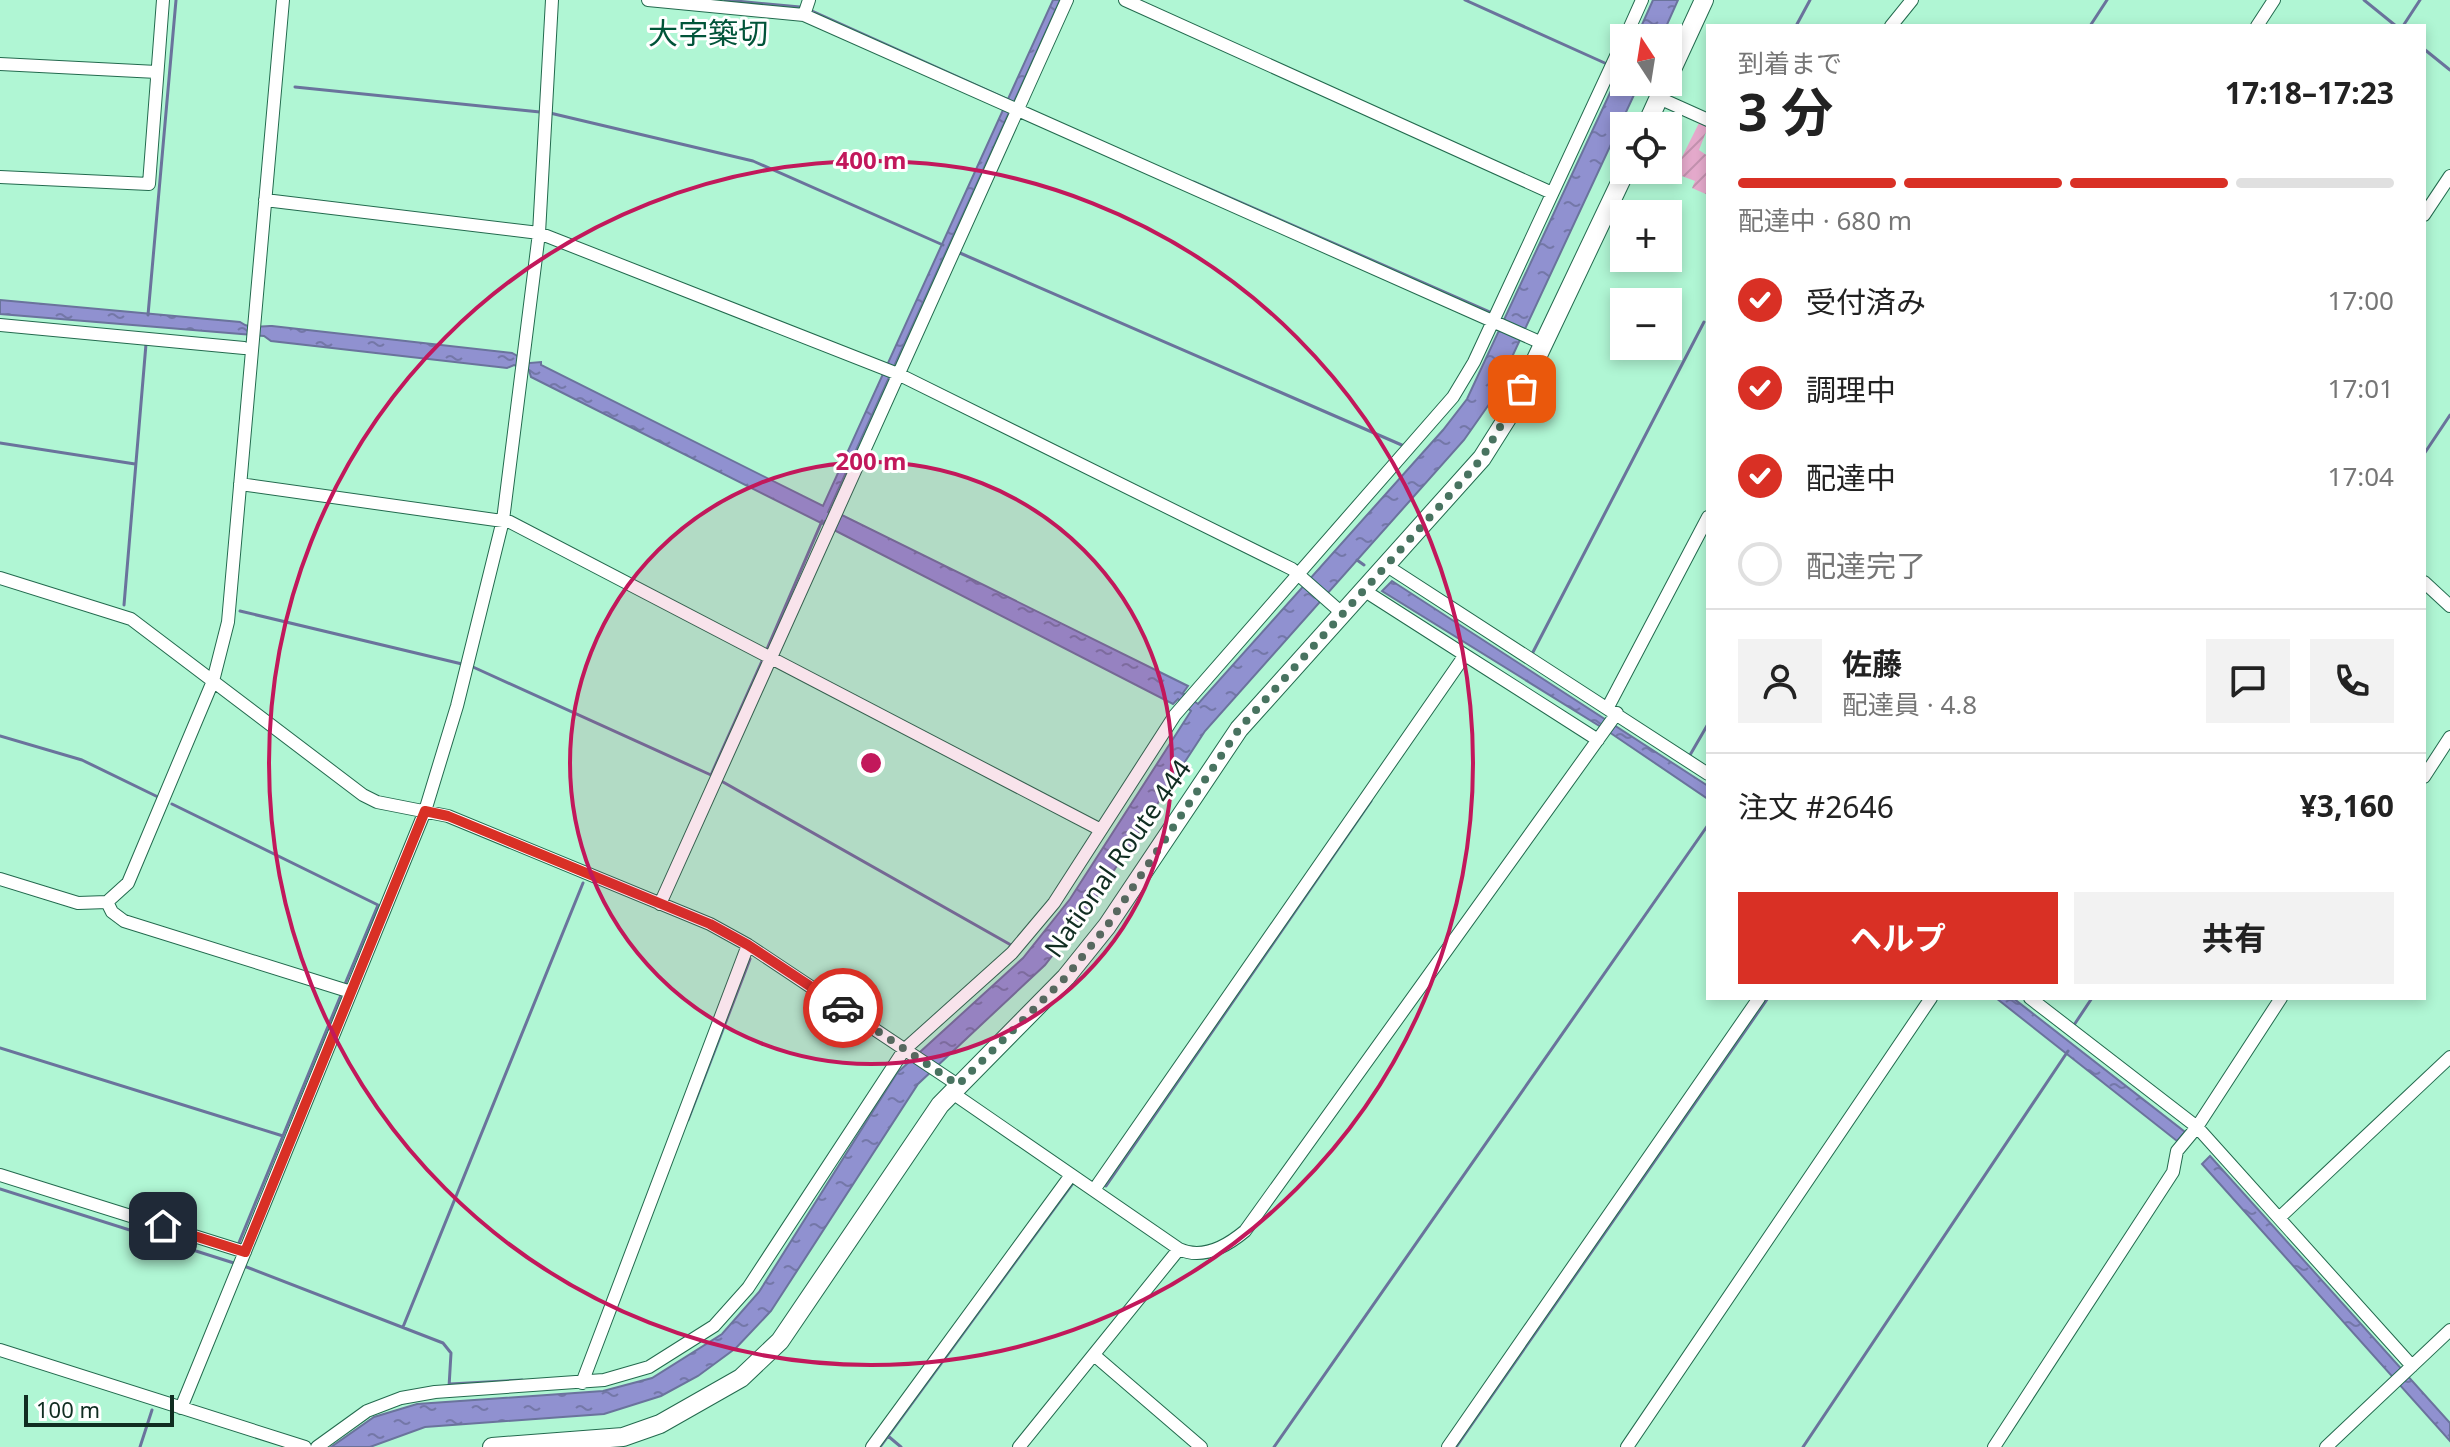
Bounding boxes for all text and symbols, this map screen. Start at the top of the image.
district label: 大字築切 [648,12,768,53]
north arrow [1610,24,1682,96]
map controls [1610,24,1682,360]
text: 到着まで [1738,45,1842,81]
text: 17:18–17:23 [2225,72,2394,113]
text: 3 分 [1738,75,1833,146]
button: locate [1610,112,1682,184]
text: 400 m [836,143,906,176]
button: + [1610,200,1682,272]
text: 配達中 · 680 m [1738,202,1912,238]
icon: check [1738,278,1782,322]
text: 受付済み [1806,281,1926,322]
text: 17:00 [2328,282,2394,318]
button: − [1610,288,1682,360]
pin [1488,355,1556,423]
icon: check [1738,366,1782,410]
icon: bag [1500,367,1544,411]
text: 調理中 [1806,369,1896,410]
text: 17:01 [2328,370,2394,406]
text: 200 m [836,444,906,477]
icon: check [1738,454,1782,498]
text: 配達中 [1806,457,1896,498]
text: 17:04 [2328,458,2394,494]
text: 配達完了 [1806,545,1926,586]
button: person [1738,639,1822,723]
button: chat [2206,639,2290,723]
button: phone [2310,639,2394,723]
text: 佐藤 [1842,643,1902,684]
text: 配達員 · 4.8 [1842,686,1977,722]
centre of rings [857,749,885,777]
street label: National Route 444 [1035,752,1199,964]
text: ¥3,160 [2300,785,2394,826]
text: 注文 #2646 [1738,786,1894,827]
button: ヘルプ [1738,892,2058,984]
button: 共有 [2074,892,2394,984]
courier [803,968,883,1048]
icon: car [821,986,865,1030]
pin [129,1192,197,1260]
icon: home [141,1204,185,1248]
scale bar [24,1391,174,1427]
text: 100 m [36,1394,100,1424]

